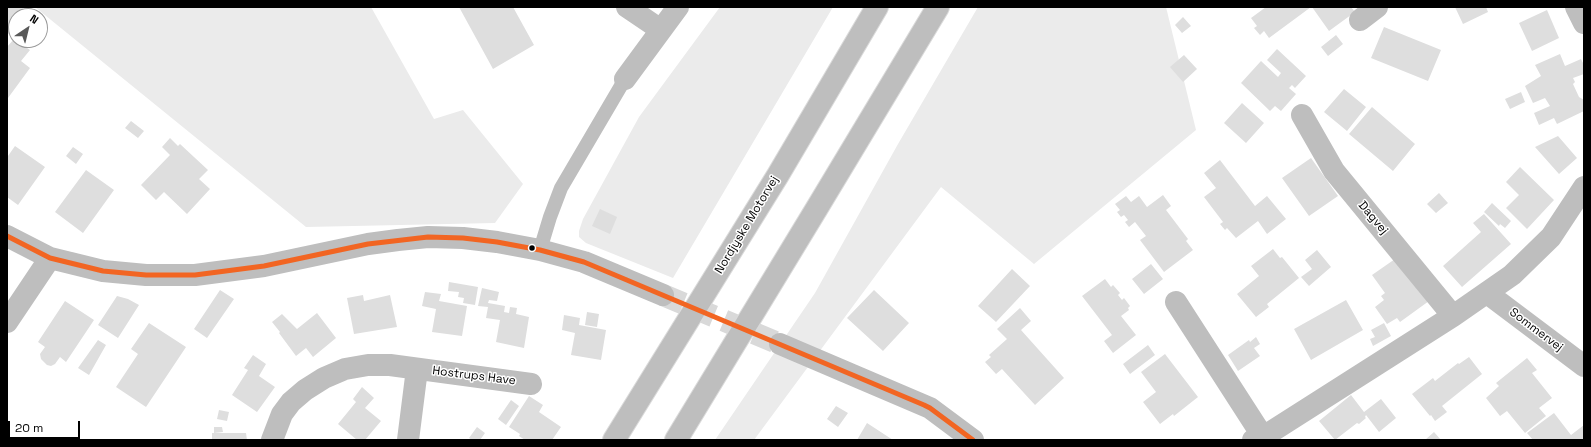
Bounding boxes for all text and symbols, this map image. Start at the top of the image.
north arrow [8,8,48,48]
text: N [27,11,41,27]
street label: Nordjyske Motorvej [712,174,782,276]
street label: Dagvej [1355,199,1391,237]
unlabelled marker [527,243,537,253]
street label: Sommervej [1506,305,1566,355]
street label: Hostrups Have [432,364,516,388]
scale bar [10,413,82,439]
text: 20 m [15,420,43,436]

